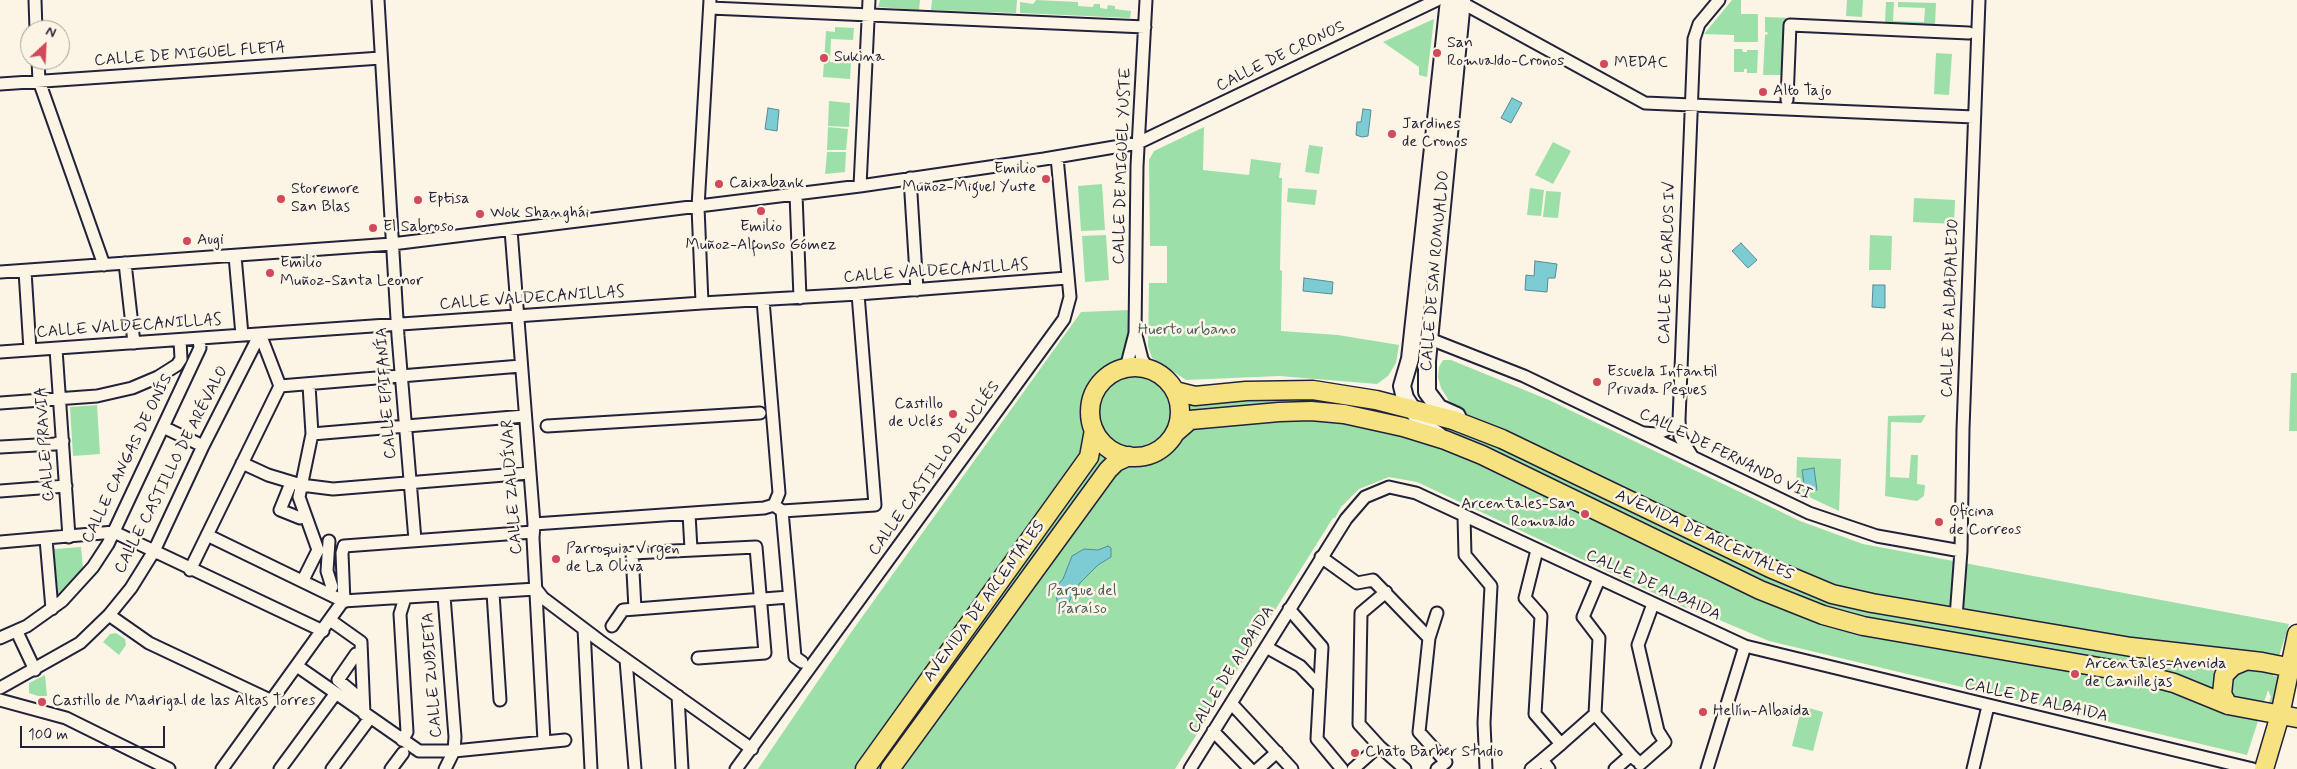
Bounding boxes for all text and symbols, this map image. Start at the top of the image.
street label: CALLE DE CRONOS [1213,17,1349,97]
north arrow [20,20,70,70]
text: N [43,22,59,42]
place label: San Romualdo-Cronos [1447,34,1564,72]
street label: CALLE DE MIGUEL FLETA [94,39,286,71]
marker: San Romualdo-Cronos [1431,47,1443,59]
place label: Sukina [834,48,885,68]
marker: Sukina [818,52,830,64]
place label: MEDAC [1614,54,1668,74]
marker: MEDAC [1598,58,1610,70]
street label: CALLE DE MIGUEL YUSTE [1110,67,1136,265]
place label: Alto Tajo [1773,82,1831,102]
marker: Alto Tajo [1757,86,1769,98]
place label: Jardines de Cronos [1402,115,1468,153]
marker: Jardines de Cronos [1386,128,1398,140]
place label: Emilio Muñoz-Miguel Yuste [902,160,1036,198]
street label: CALLE DE SAN ROMUALDO [1418,170,1454,372]
marker: Emilio Muñoz-Miguel Yuste [1040,173,1052,185]
place label: Caixabank [729,174,804,194]
marker: Caixabank [713,178,725,190]
place label: Storemore San Blas [291,180,359,218]
street label: CALLE DE CARLOS IV [1656,181,1680,345]
place label: Eptisa [428,190,469,210]
marker: Storemore San Blas [275,193,287,205]
marker: Eptisa [412,194,424,206]
place label: Wok Shanghái [490,204,589,224]
marker: Emilio Muñoz-Alfonso Gómez [755,205,767,217]
marker: Wok Shanghái [474,208,486,220]
place label: El Sabroso [383,218,454,238]
place label: Emilio Muñoz-Alfonso Gómez [686,218,836,256]
street label: CALLE DE ALBADALEJO [1938,218,1964,398]
marker: El Sabroso [367,222,379,234]
place label: Augi [197,231,224,251]
marker: Augi [181,235,193,247]
place label: Emilio Muñoz-Santa Leonor [280,254,423,292]
street label: CALLE VALDECANILLAS [843,256,1029,288]
marker: Emilio Muñoz-Santa Leonor [264,267,276,279]
street label: CALLE VALDECANILLAS [439,283,625,315]
street label: CALLE VALDECANILLAS [36,311,222,343]
park label: Huerto urbano [1138,321,1236,341]
street label: CALLE EPIFANÍA [373,326,401,460]
street label: CALLE CASTILLO DE ARÉVALO [111,363,233,577]
place label: Escuela Infantil Privada Peques [1607,363,1718,401]
street label: CALLE CANGAS DE ONÍS [79,371,177,547]
marker: Escuela Infantil Privada Peques [1591,376,1603,388]
street label: CALLE CASTILLO DE UCLÉS [865,378,1005,560]
street label: CALLE PRAVIA [32,386,60,502]
place label: Castillo de Uclés [889,395,943,433]
street label: CALLE DE FERNANDO VII [1636,405,1814,505]
marker: Castillo de Uclés [947,408,959,420]
street label: CALLE ZALDÍVAR [499,419,527,555]
street label: AVENIDA DE ARCENTALES [1612,486,1796,586]
place label: Arcentales-San Romualdo [1461,495,1575,533]
place label: Oficina de Correos [1949,503,2021,541]
marker: Arcentales-San Romualdo [1579,508,1591,520]
marker: Oficina de Correos [1933,516,1945,528]
street label: AVENIDA DE ARCENTALES [920,518,1050,686]
place label: Parroquia Virgen de La Oliva [566,540,680,578]
street label: CALLE DE ALBAIDA [1582,546,1724,626]
marker: Parroquia Virgen de La Oliva [550,553,562,565]
park label: Parque del Paraíso [1047,582,1117,620]
street label: CALLE DE ALBAIDA [1185,603,1279,737]
street label: CALLE ZUBIETA [419,612,447,738]
place label: Arcentales-Avenida de Canillejas [2085,655,2226,693]
marker: Arcentales-Avenida de Canillejas [2069,668,2081,680]
street label: CALLE DE ALBAIDA [1962,675,2110,727]
place label: Castillo de Madrigal de las Altas Torres [52,692,316,712]
marker: Castillo de Madrigal de las Altas Torres [36,696,48,708]
place label: Hellín-Albaida [1713,702,1810,722]
marker: Hellín-Albaida [1697,706,1709,718]
scale bar [22,716,168,748]
text: 100 m [28,725,68,745]
place label: Chato Barber Studio [1365,743,1503,763]
marker: Chato Barber Studio [1349,747,1361,759]

